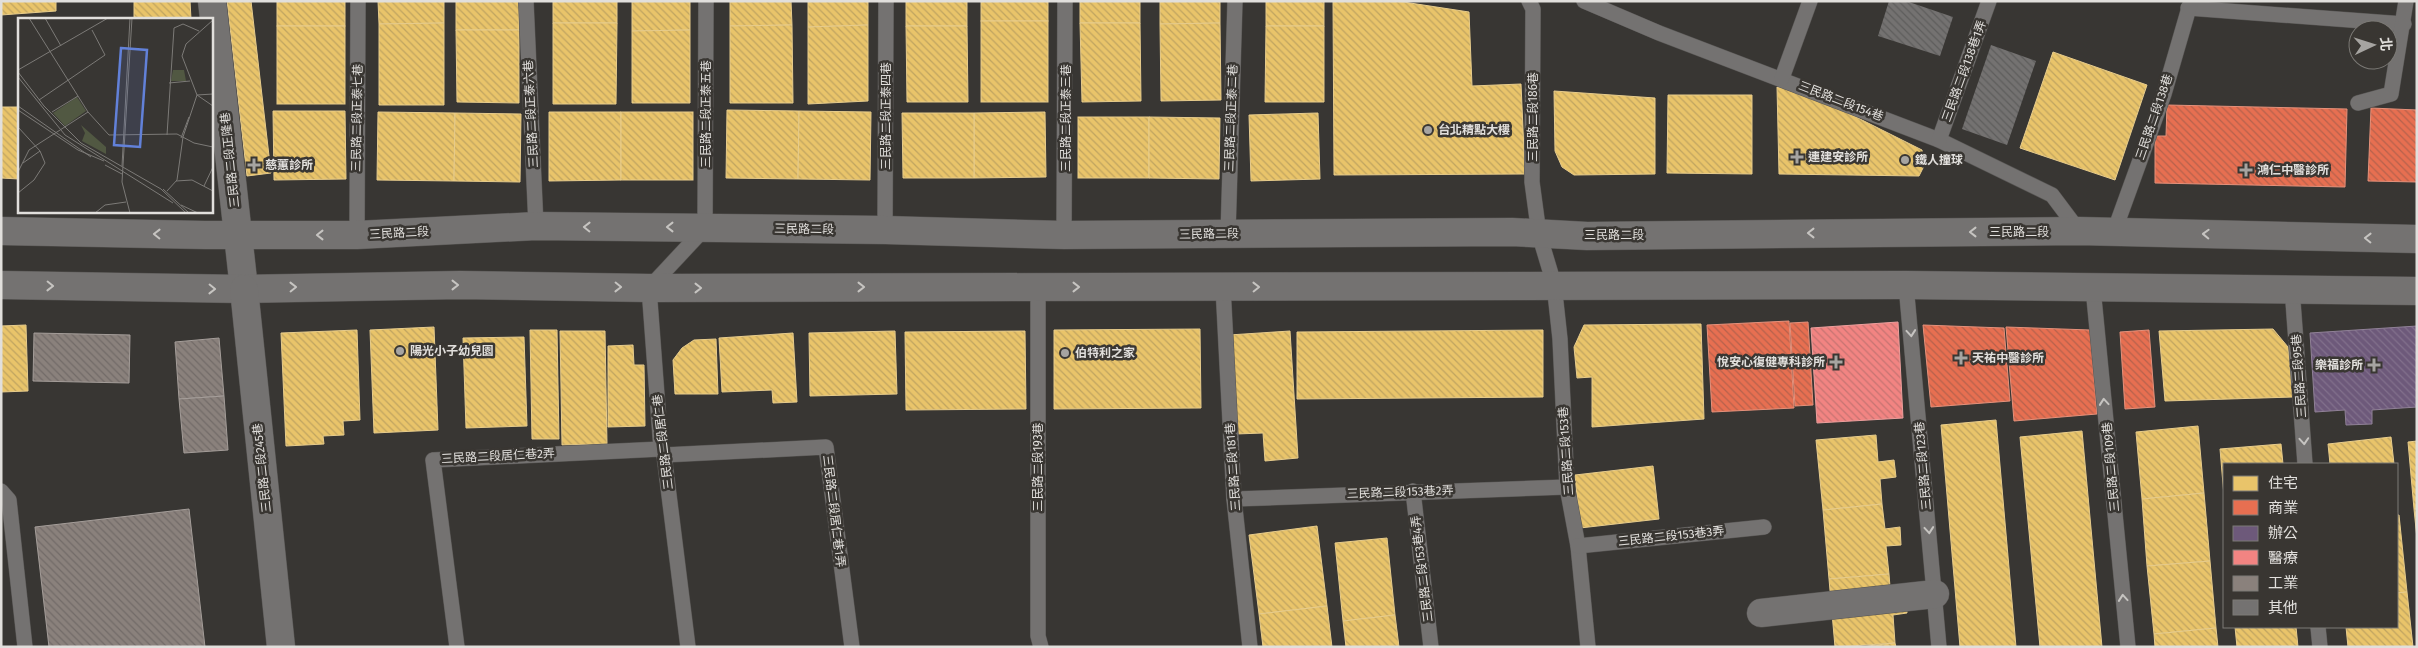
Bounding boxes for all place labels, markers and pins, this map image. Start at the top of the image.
place label: 台北精點大樓 [1438,123,1510,137]
marker: 台北精點大樓 [1422,124,1434,136]
marker: 連建安診所 [1790,150,1804,164]
place label: 連建安診所 [1808,150,1868,164]
place label: 鐵人撞球 [1915,153,1963,167]
marker: 鐵人撞球 [1899,154,1911,166]
marker: 慈蕙診所 [247,158,261,172]
place label: 慈蕙診所 [265,158,313,172]
marker: 鴻仁中醫診所 [2239,163,2253,177]
place label: 鴻仁中醫診所 [2257,163,2329,177]
place label: 陽光小子幼兒園 [410,344,494,358]
marker: 陽光小子幼兒園 [394,345,406,357]
place label: 伯特利之家 [1075,346,1135,360]
marker: 伯特利之家 [1059,347,1071,359]
marker: 天祐中醫診所 [1954,351,1968,365]
place label: 天祐中醫診所 [1972,351,2044,365]
place label: 悅安心復健專科診所 [1717,355,1825,369]
marker: 悅安心復健專科診所 [1829,355,1843,369]
place label: 樂福診所 [2315,358,2363,372]
marker: 樂福診所 [2367,358,2381,372]

